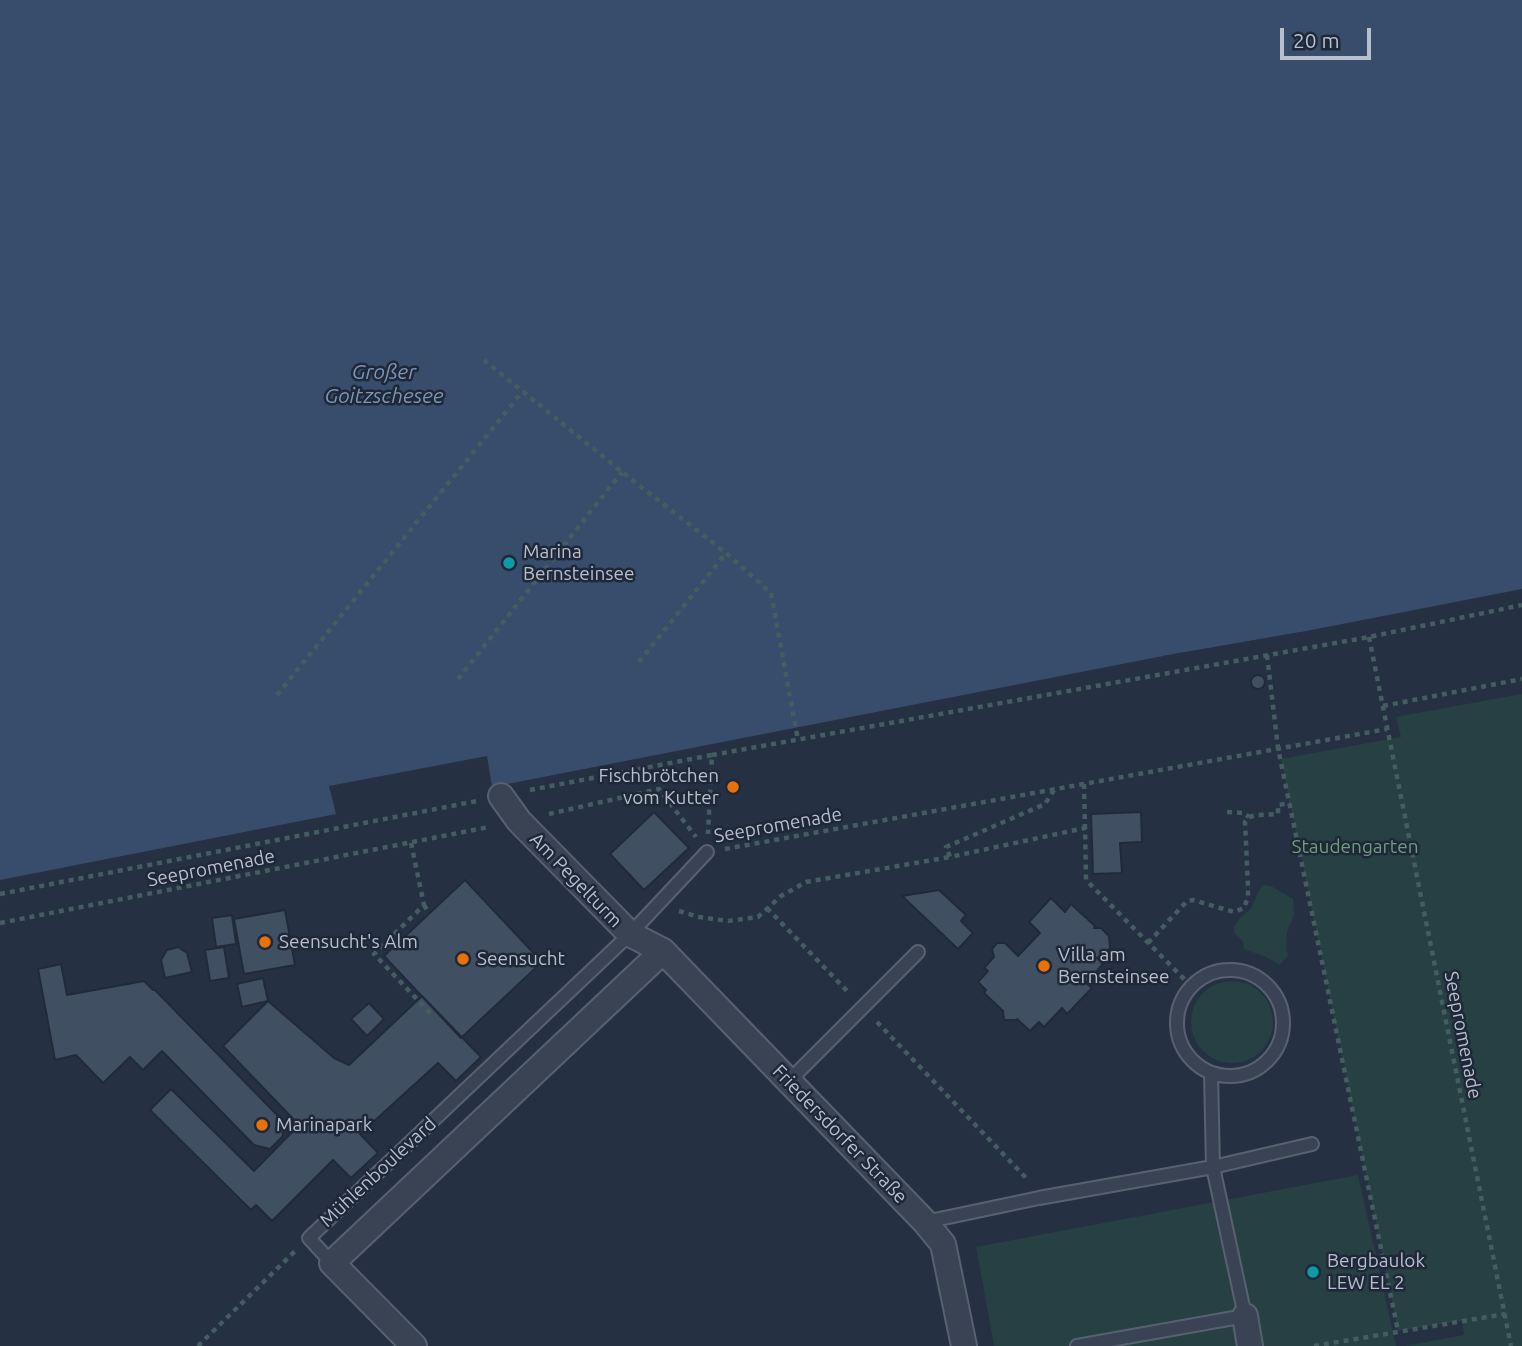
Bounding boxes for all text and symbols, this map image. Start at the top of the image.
scale bar [1284,14,1375,58]
text: 20 m [1293,28,1340,52]
water label: Großer Goitzschesee [324,359,444,409]
place label: Marina Bernsteinsee [523,541,634,585]
marker: Marina Bernsteinsee [501,555,517,571]
place label: Fischbrötchen vom Kutter [599,765,719,809]
marker: Fischbrötchen vom Kutter [725,779,741,795]
street label: Seepromenade [712,803,844,847]
street label: Am Pegelturm [525,828,627,932]
park label: Staudengarten [1291,836,1419,858]
street label: Seepromenade [145,844,277,892]
place label: Seensucht's Alm [279,931,418,953]
marker: Seensucht's Alm [257,934,273,950]
place label: Villa am Bernsteinsee [1058,944,1169,988]
place label: Seensucht [477,948,565,970]
marker: Seensucht [455,951,471,967]
marker: Villa am Bernsteinsee [1036,958,1052,974]
street label: Seepromenade [1439,969,1487,1101]
street label: Friedersdorfer Straße [768,1060,912,1208]
street label: Mühlenboulevard [315,1112,441,1232]
place label: Marinapark [276,1114,372,1136]
marker: Marinapark [254,1117,270,1133]
place label: Bergbaulok LEW EL 2 [1327,1250,1425,1294]
marker: Bergbaulok LEW EL 2 [1305,1264,1321,1280]

